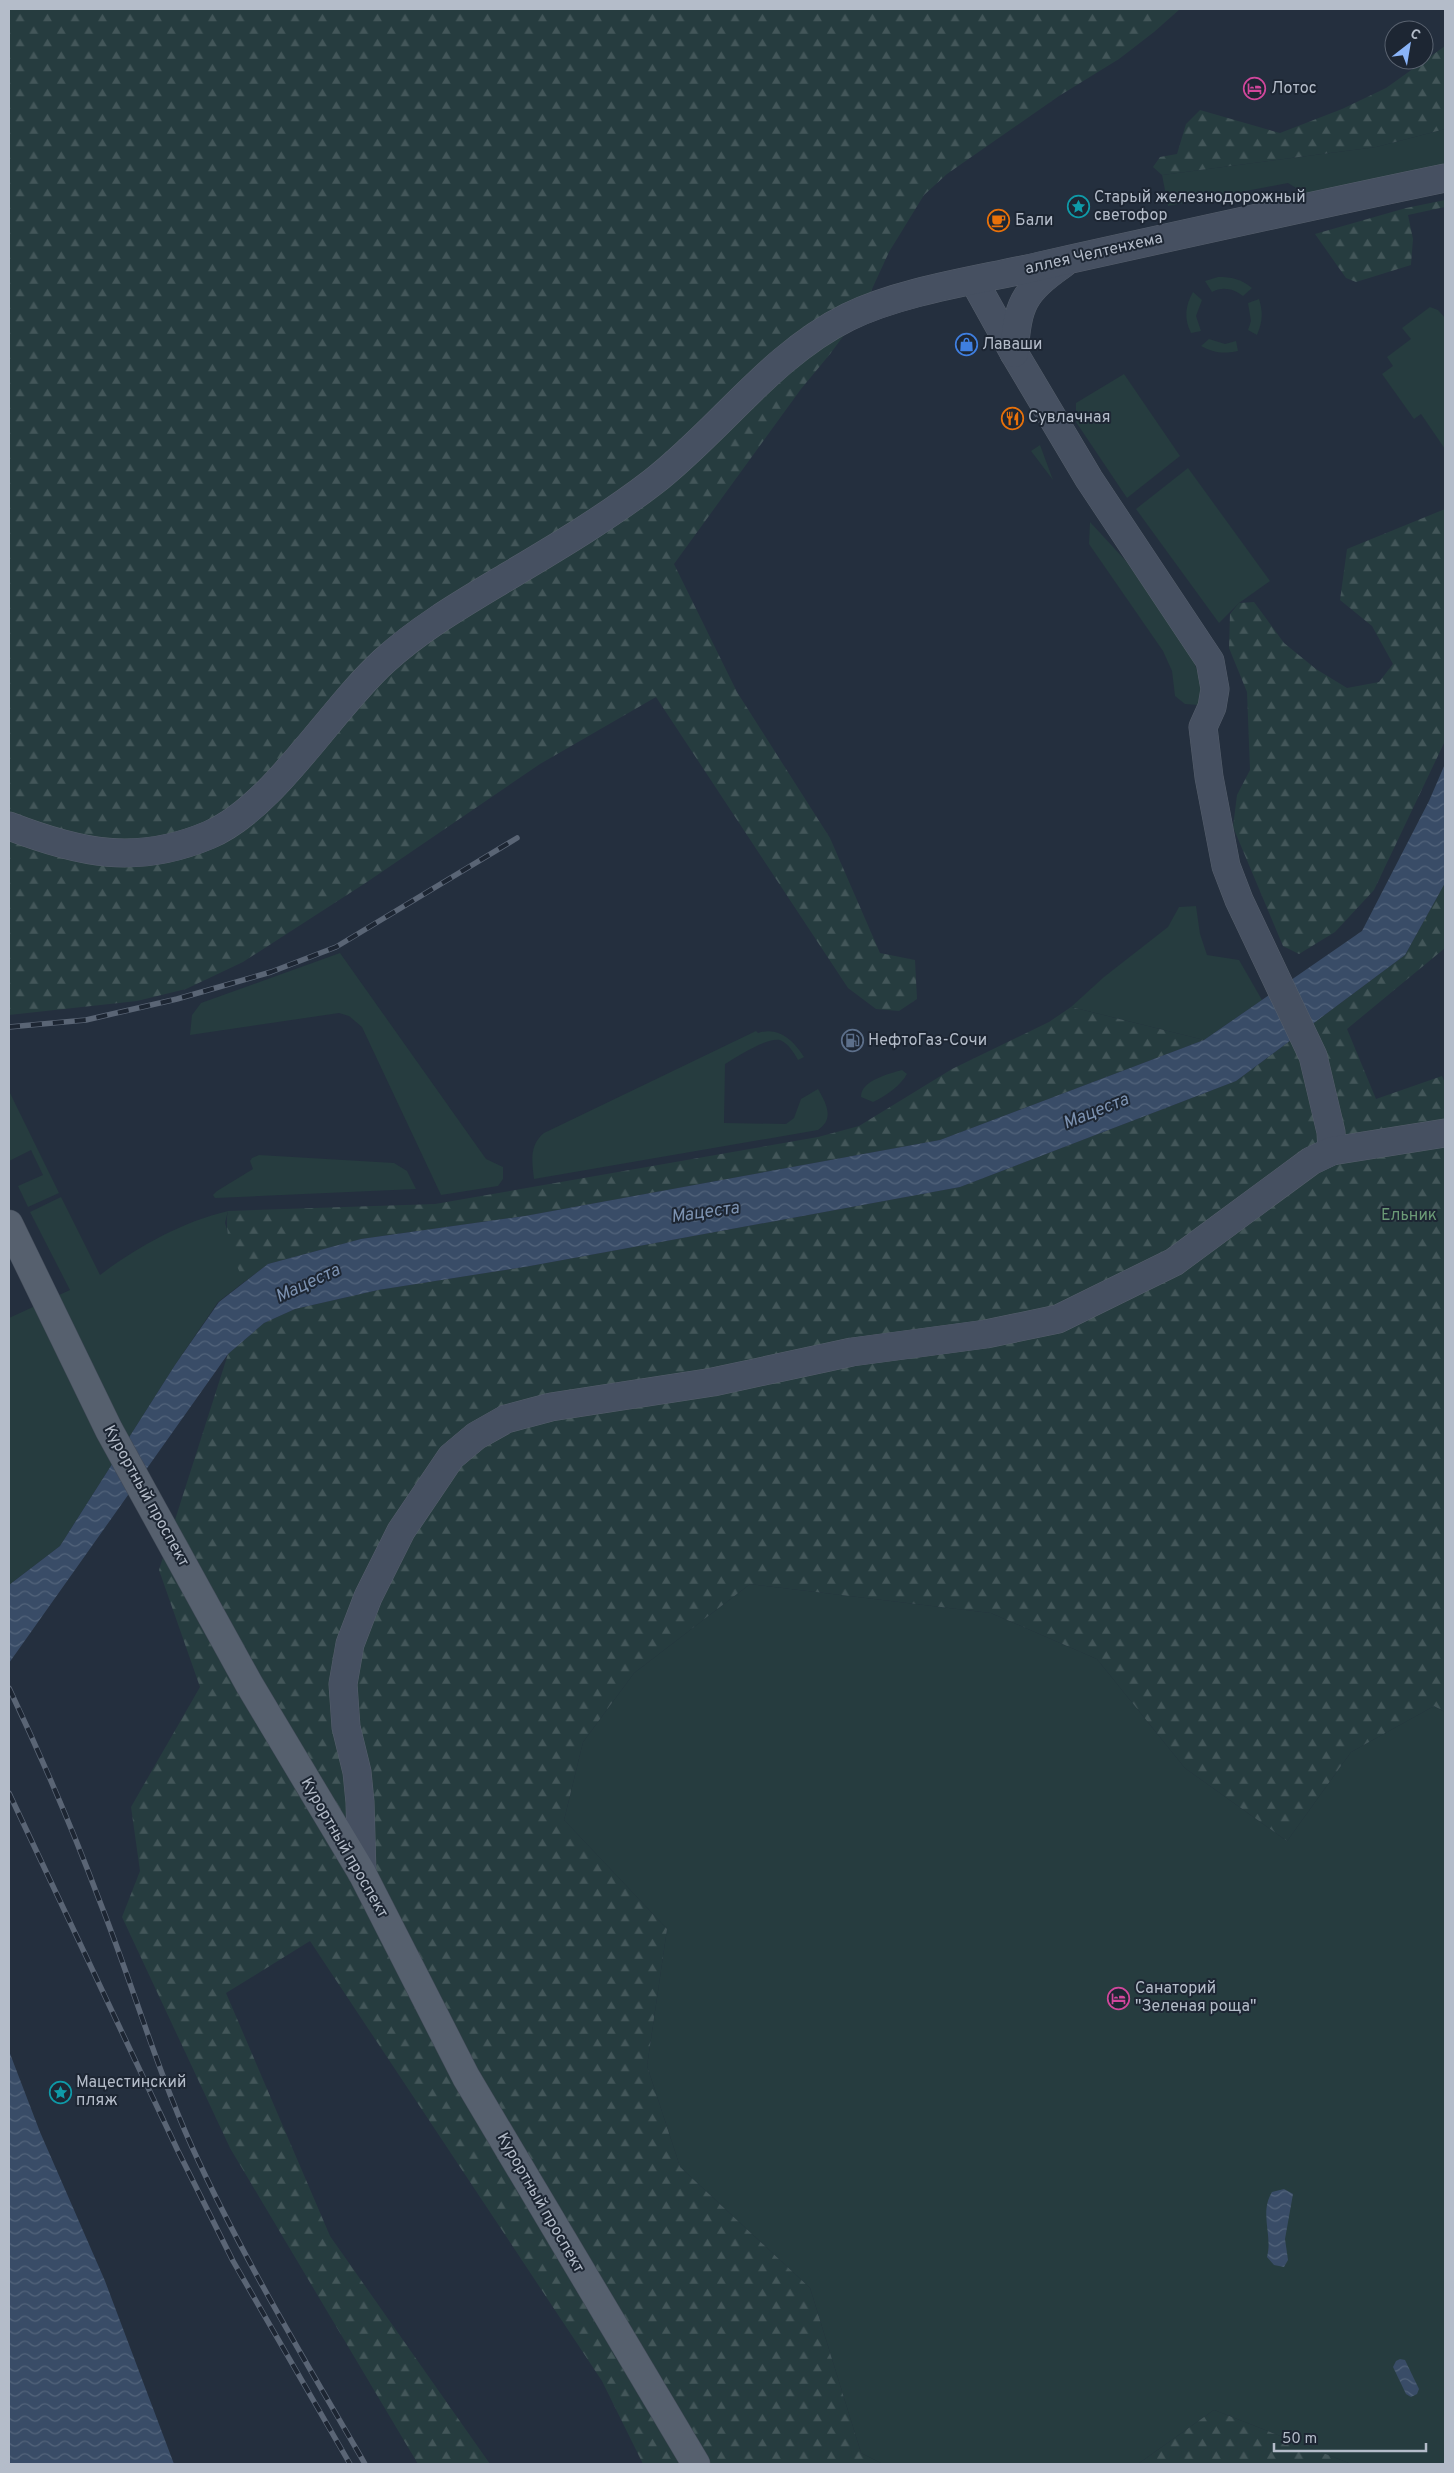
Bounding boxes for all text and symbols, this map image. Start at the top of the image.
north arrow [1384,20,1434,70]
text: С [1407,26,1423,45]
hotel icon: Лотос [1243,77,1267,101]
place label: Лотос [1271,79,1317,99]
place label: Старый железнодорожный светофор [1094,188,1306,226]
place icon: Старый железнодорожный светофор [1066,195,1090,219]
cafe icon: Бали [987,209,1011,233]
place label: Бали [1015,211,1054,231]
street label: аллея Челтенхема [1023,228,1165,280]
shop icon: Лаваши [954,333,978,357]
place label: Лаваши [982,335,1042,355]
restaurant icon: Сувлачная [1000,406,1024,430]
place label: Сувлачная [1028,408,1110,428]
fuel station icon: НефтоГаз-Сочи [840,1029,864,1053]
place label: НефтоГаз-Сочи [868,1031,987,1051]
water label: Мацеста [1060,1088,1133,1136]
water label: Мацеста [669,1197,741,1229]
park label: Ельник [1381,1206,1437,1226]
water label: Мацеста [272,1259,345,1309]
street label: Курортный проспект [99,1422,193,1570]
street label: Курортный проспект [296,1774,392,1922]
place label: Санаторий "Зеленая роща" [1135,1979,1256,2017]
hotel icon: Санаторий "Зеленая роща" [1107,1986,1131,2010]
place label: Мацестинский пляж [76,2073,186,2111]
place icon: Мацестинский пляж [48,2080,72,2104]
street label: Курортный проспект [492,2129,588,2277]
scale bar [1274,2420,1426,2452]
text: 50 m [1282,2430,1317,2449]

